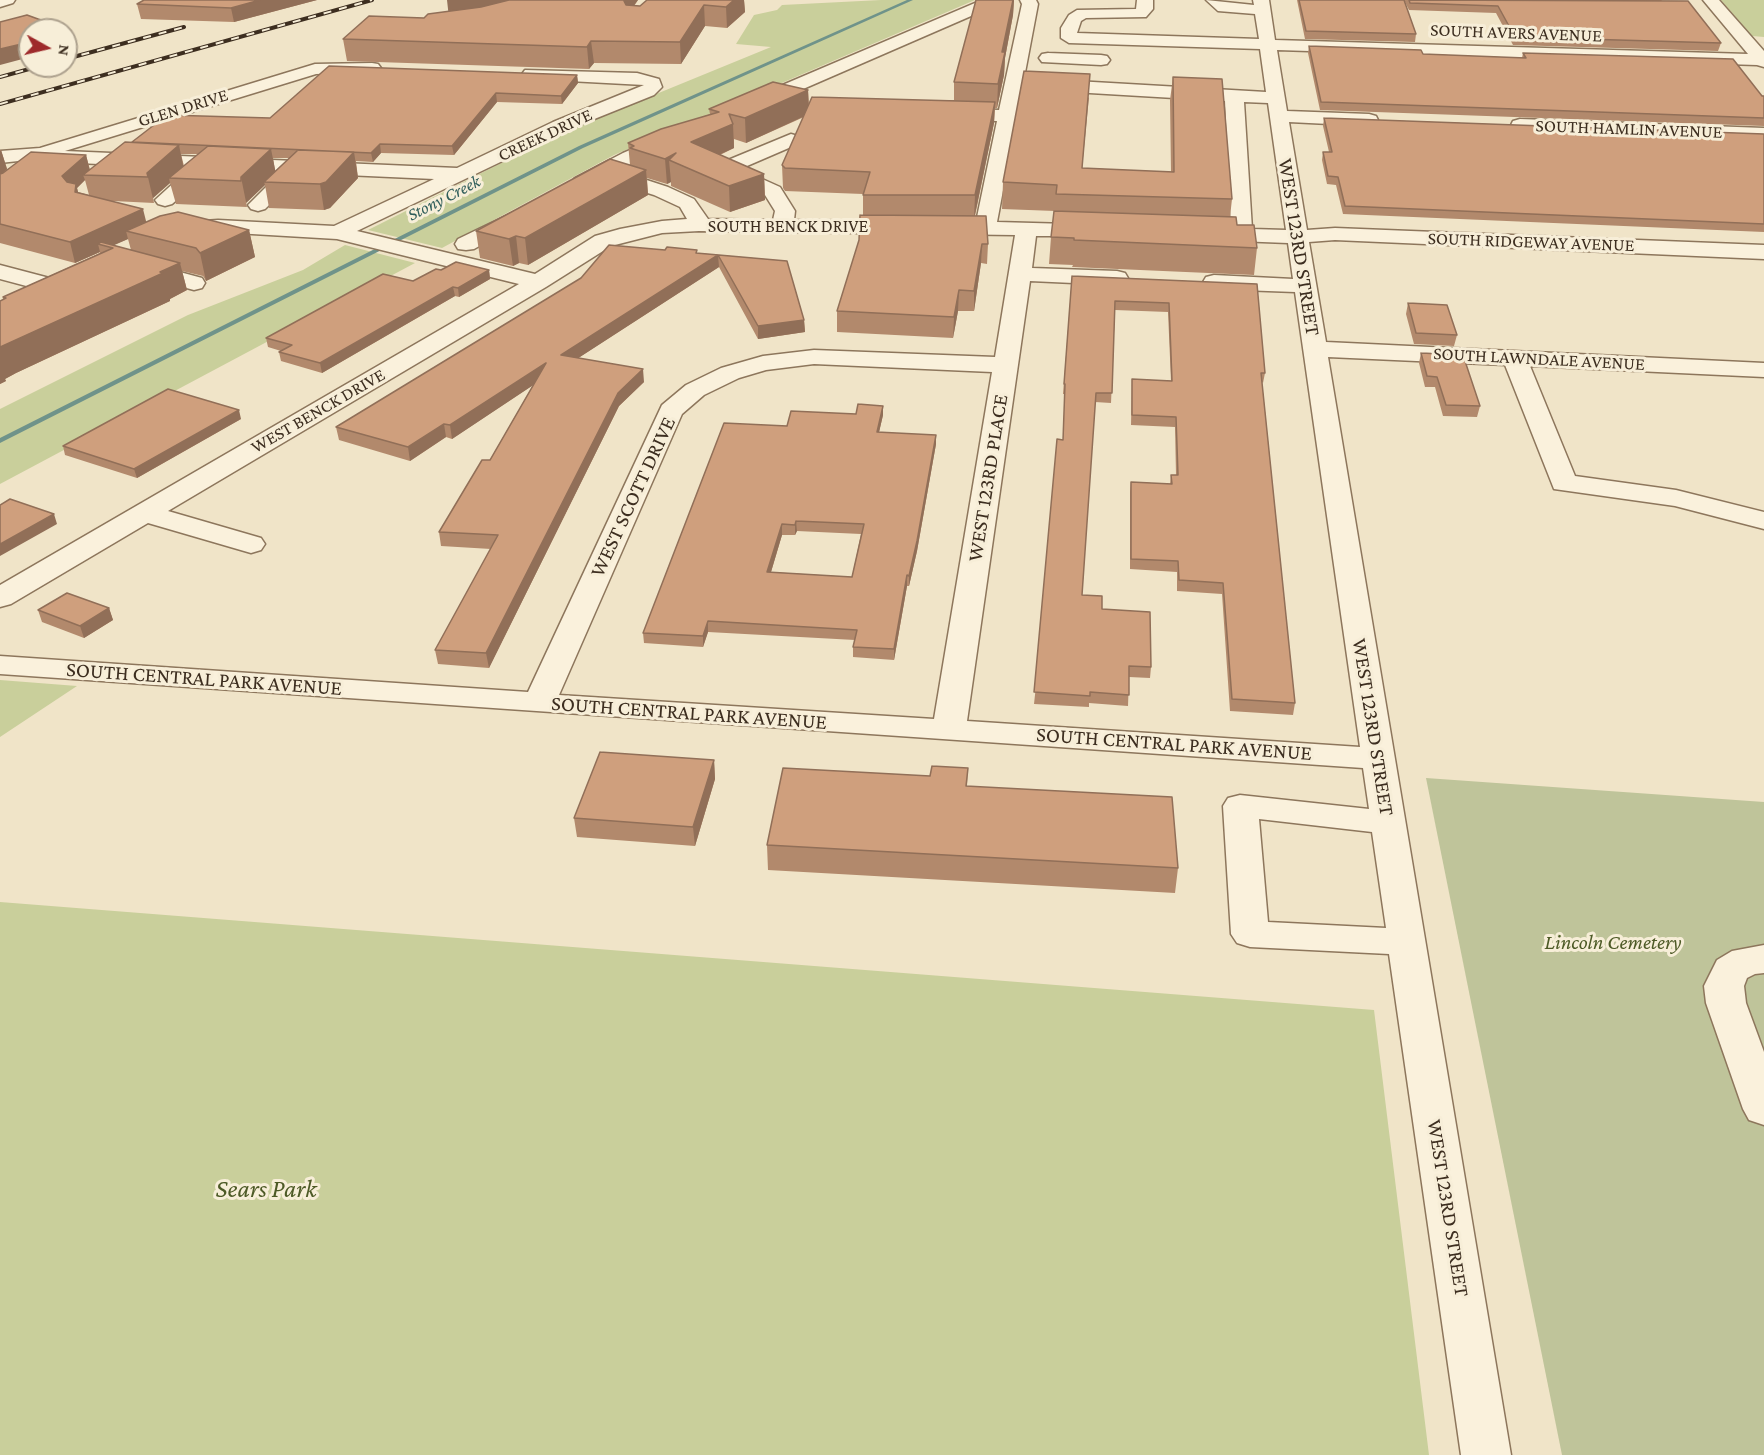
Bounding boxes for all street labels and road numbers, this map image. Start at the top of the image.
street label: SOUTH AVERS AVENUE [1430,19,1602,47]
street label: GLEN DRIVE [135,84,231,132]
street label: CREEK DRIVE [495,104,595,166]
street label: SOUTH HAMLIN AVENUE [1535,115,1723,143]
street label: WEST 123RD STREET [1273,156,1325,338]
street label: SOUTH BENCK DRIVE [708,215,868,237]
street label: SOUTH RIDGEWAY AVENUE [1427,228,1635,256]
street label: SOUTH LAWNDALE AVENUE [1433,343,1645,375]
street label: WEST BENCK DRIVE [247,364,389,458]
street label: WEST 123RD PLACE [962,393,1014,563]
street label: WEST SCOTT DRIVE [585,413,681,581]
street label: WEST 123RD STREET [1347,636,1399,818]
street label: SOUTH CENTRAL PARK AVENUE [65,657,343,701]
street label: SOUTH CENTRAL PARK AVENUE [550,691,828,735]
street label: SOUTH CENTRAL PARK AVENUE [1035,722,1313,766]
street label: WEST 123RD STREET [1422,1117,1474,1299]

